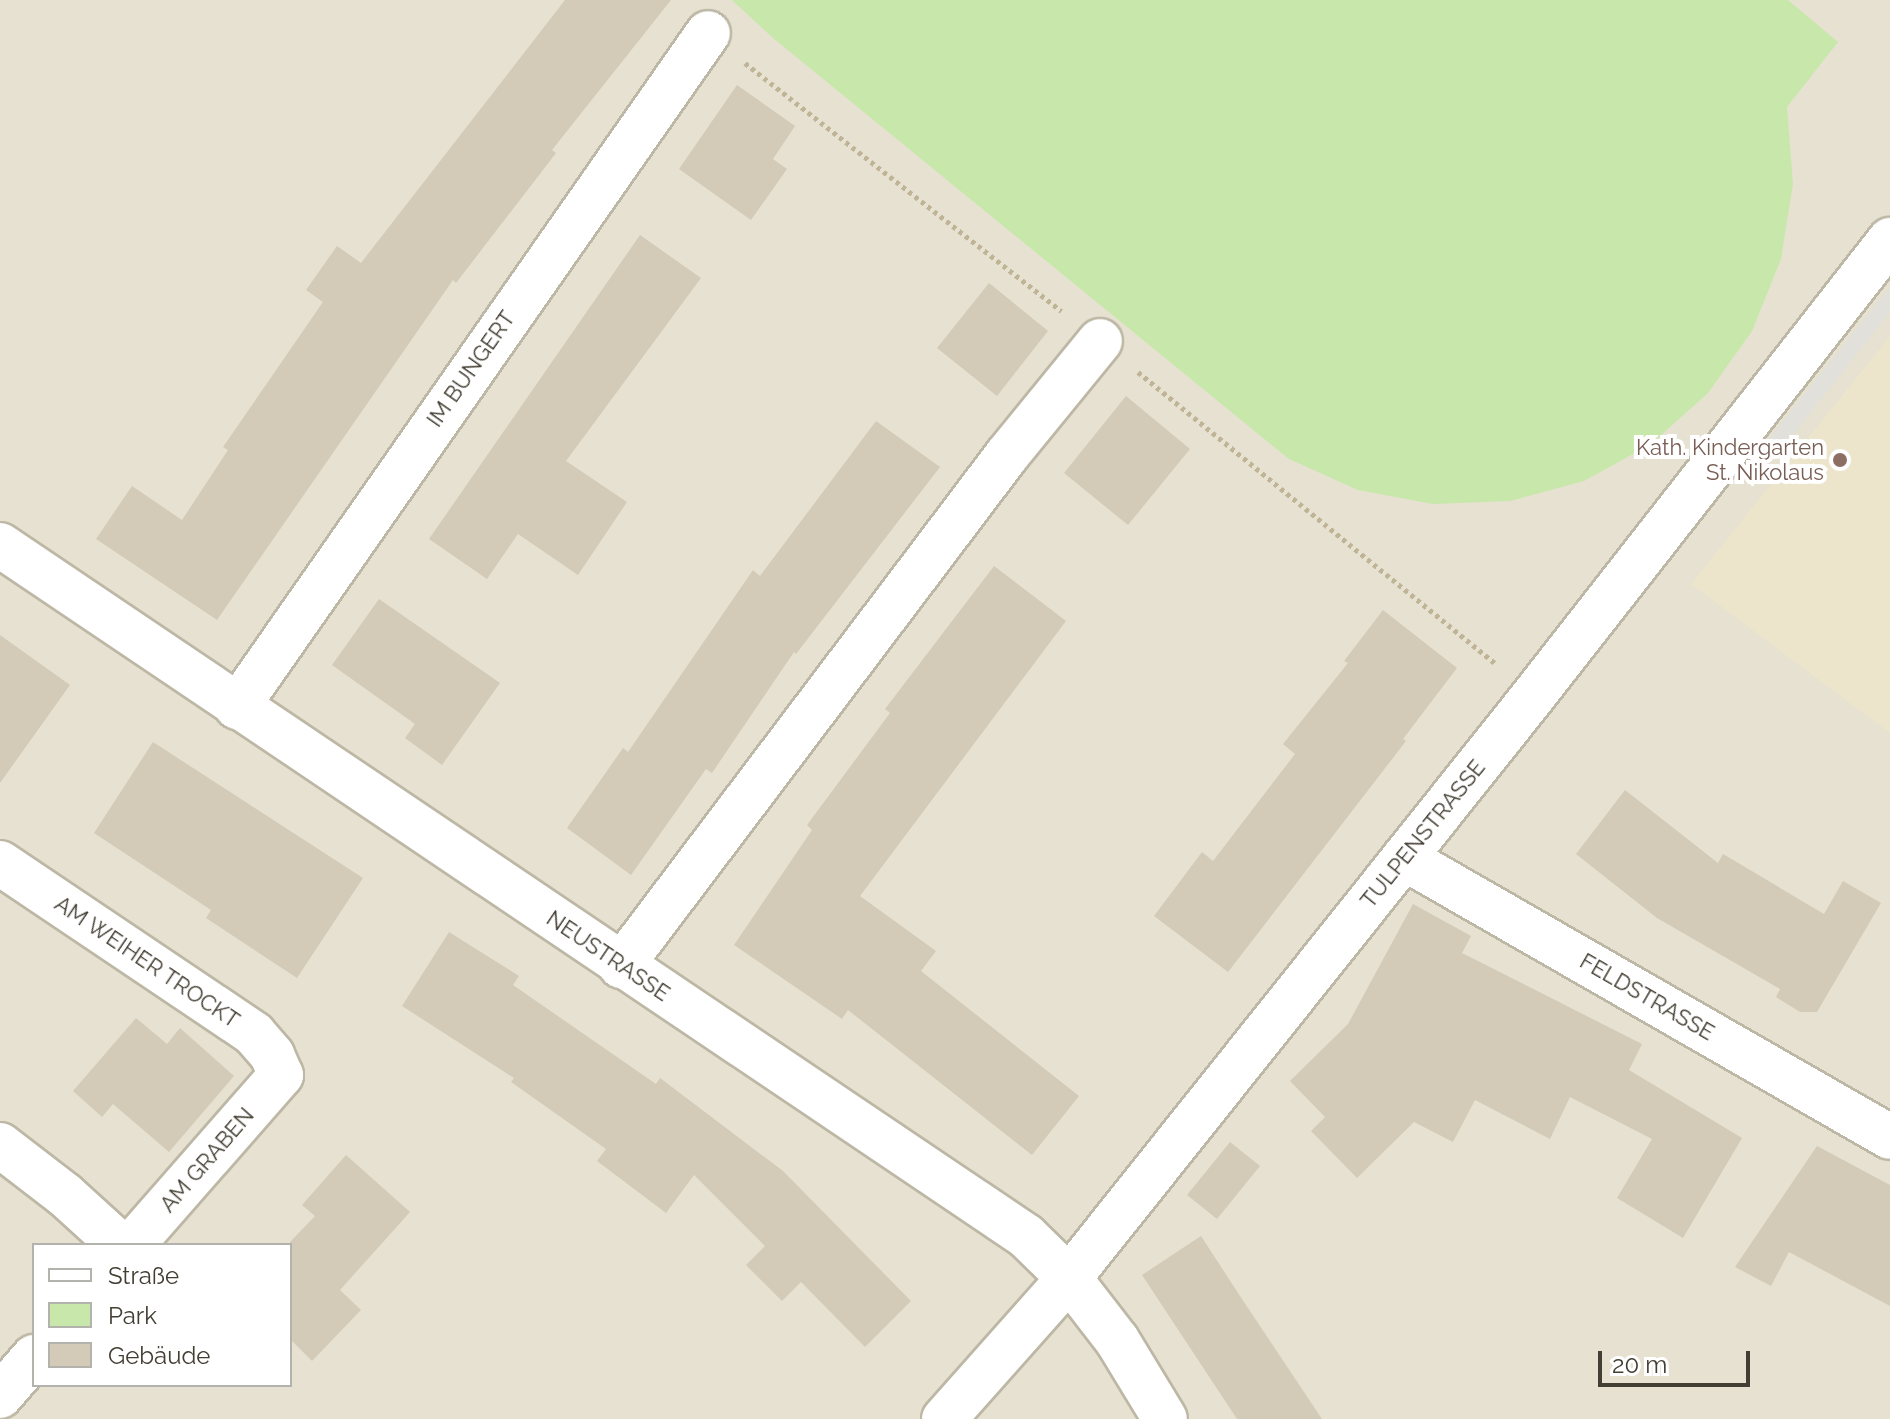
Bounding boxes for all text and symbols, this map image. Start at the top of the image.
street label: IM BUNGERT [421,306,521,432]
place label: Kath. Kindergarten St. Nikolaus [1636,434,1824,486]
marker: Kath. Kindergarten St. Nikolaus [1831,451,1849,469]
street label: TULPENSTRASSE [1355,755,1491,913]
street label: AM WEIHER TROCKT [49,890,245,1034]
street label: NEUSTRASSE [541,905,675,1007]
street label: FELDSTRASSE [1575,948,1719,1046]
street label: AM GRABEN [154,1102,260,1218]
legend [32,1243,292,1387]
text: Straße [108,1261,179,1290]
text: Park [108,1301,157,1330]
scale bar [1602,1335,1754,1385]
text: Gebäude [108,1341,210,1370]
text: 20 m [1612,1350,1667,1379]

